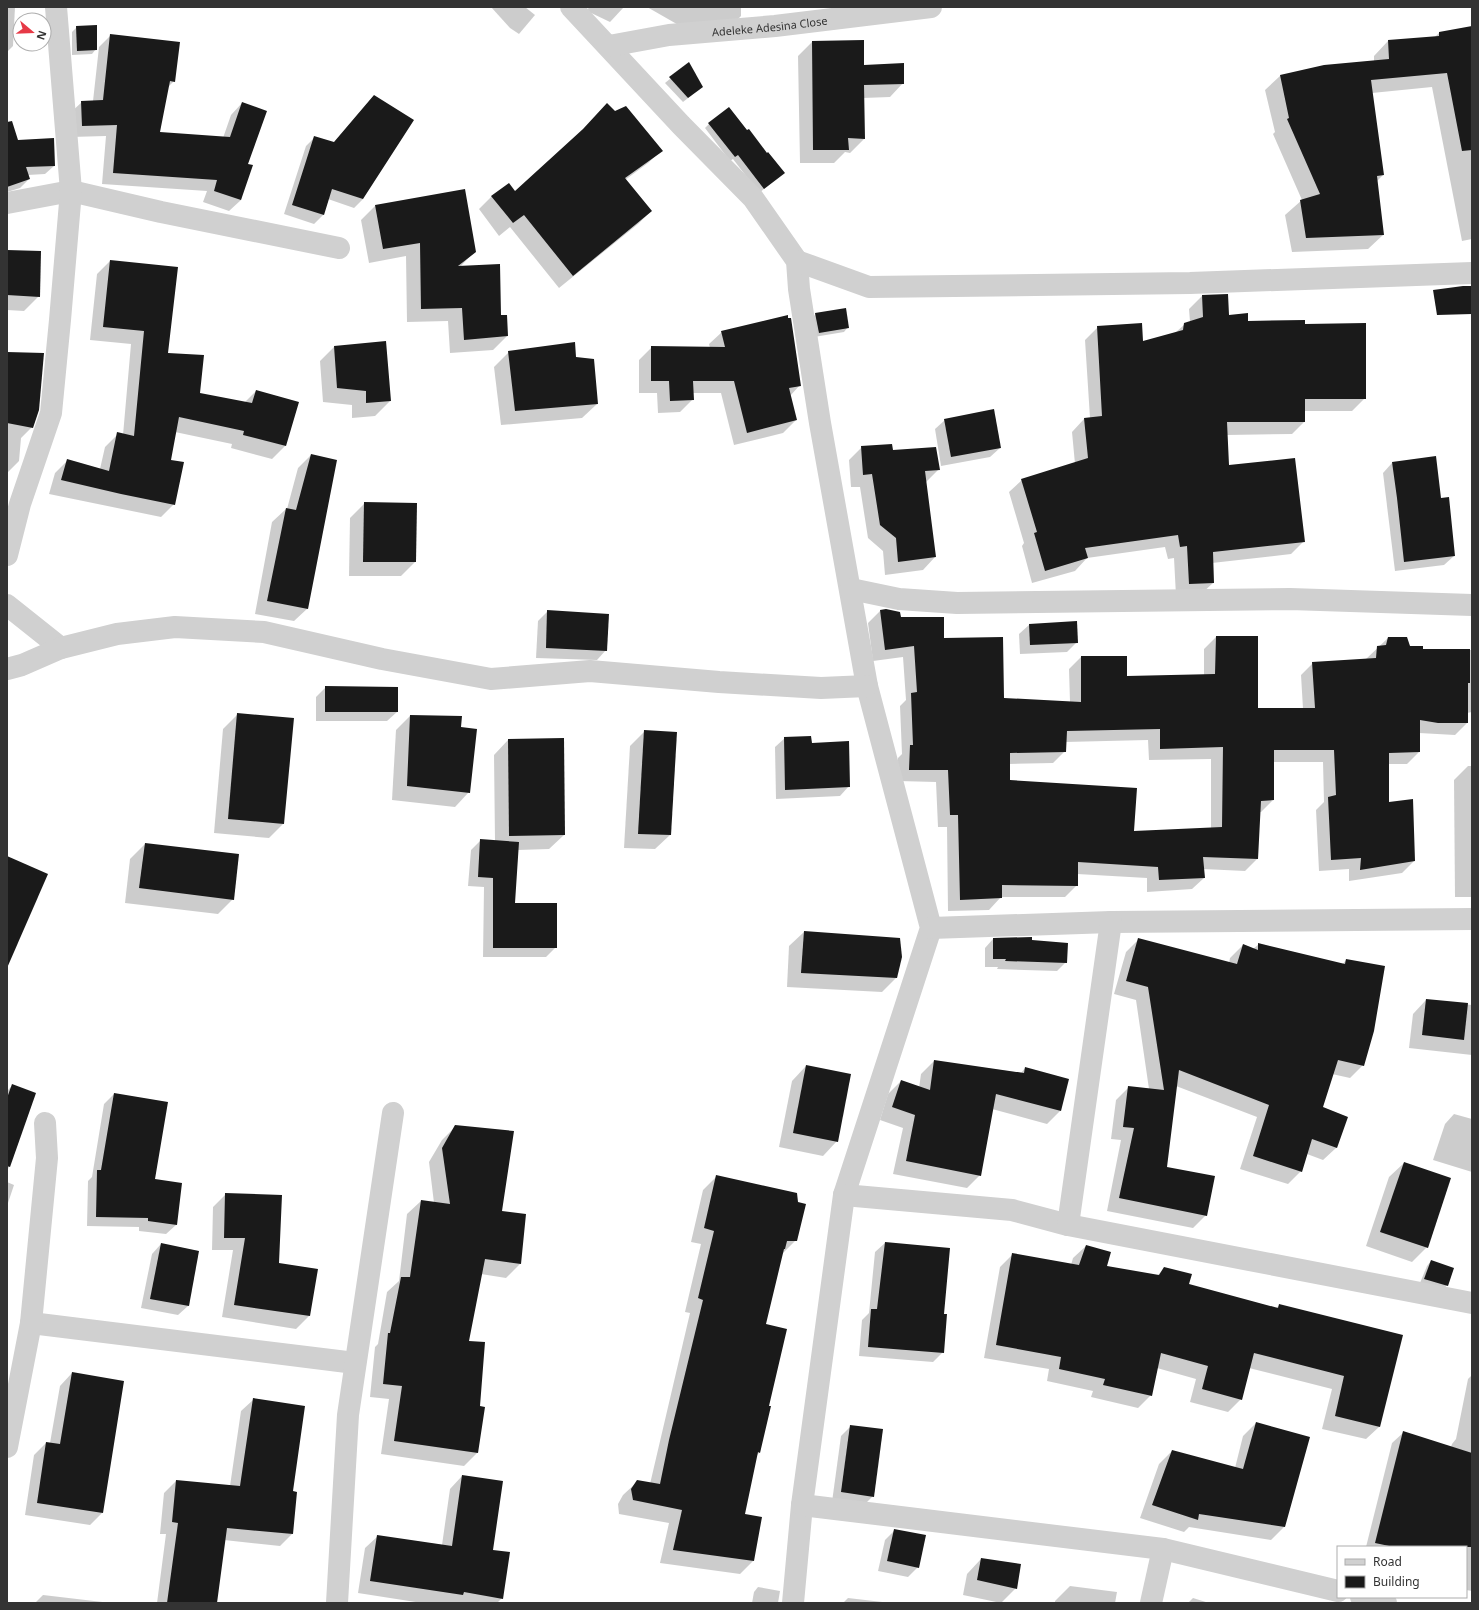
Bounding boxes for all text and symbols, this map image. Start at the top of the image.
north arrow [12,12,52,52]
street label: Adeleke Adesina Close [711,12,828,39]
text: N [33,29,50,42]
legend [1337,1546,1467,1598]
text: Road [1373,1553,1402,1570]
text: Building [1373,1573,1420,1590]

